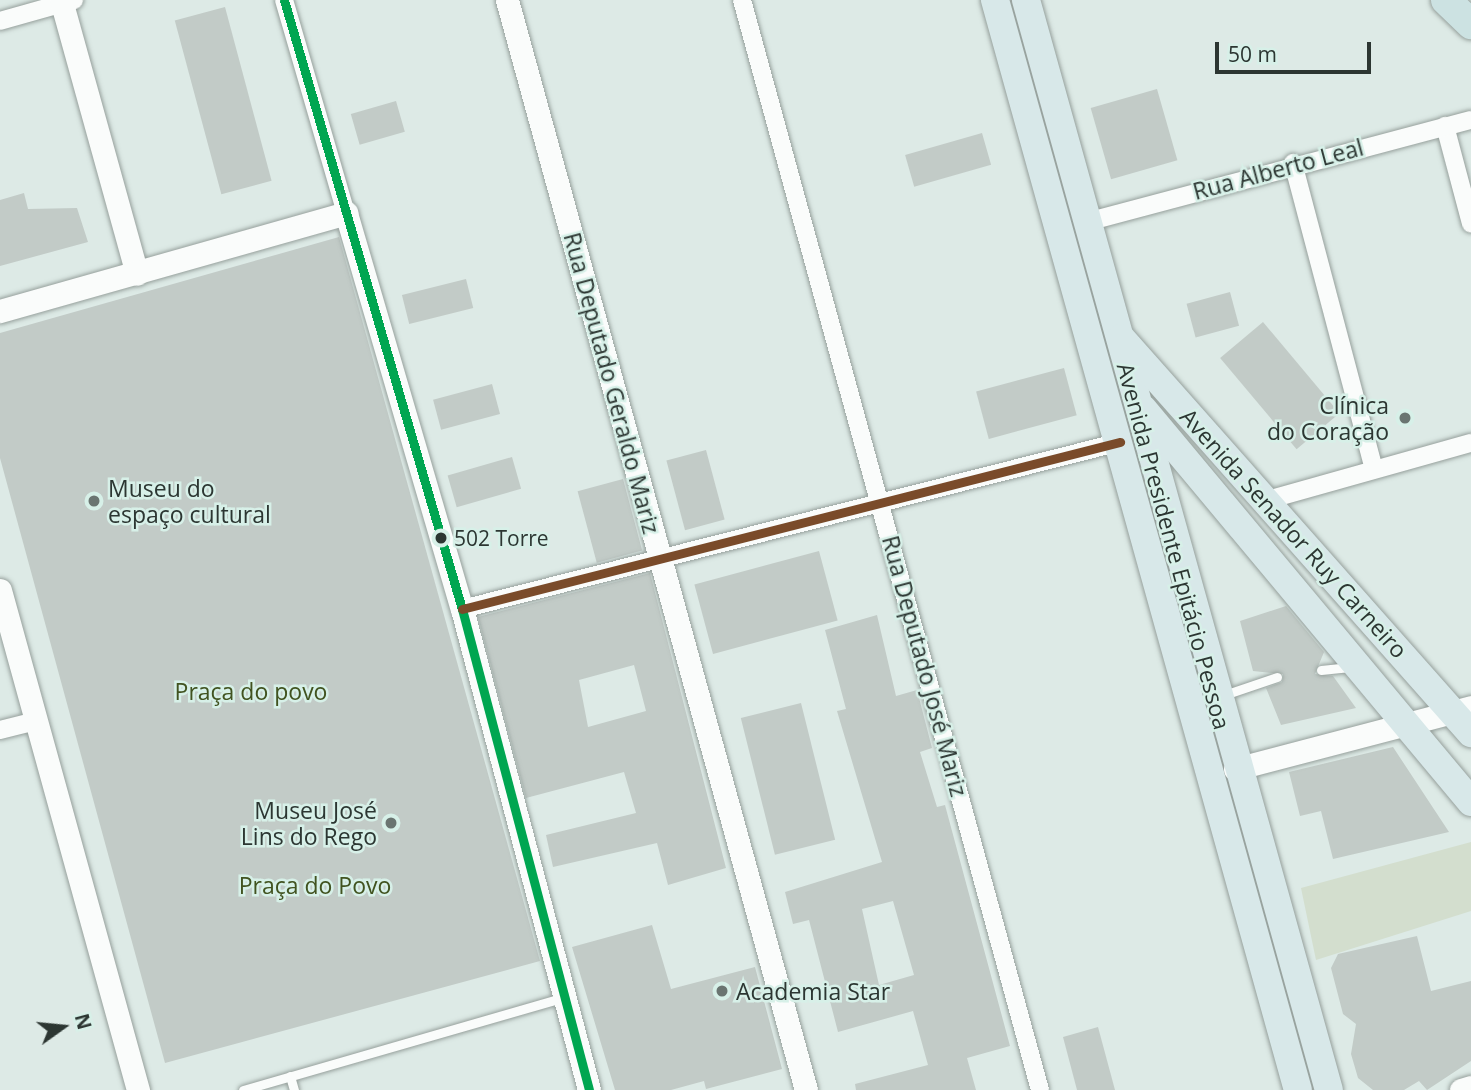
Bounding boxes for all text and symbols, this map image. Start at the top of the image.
scale bar [1219,28,1375,72]
text: 50 m [1228,40,1277,68]
street label: Rua Alberto Leal [1190,133,1366,205]
street label: Rua Deputado Geraldo Mariz [558,229,666,537]
street label: Avenida Presidente Epitácio Pessoa [1112,360,1236,732]
place label: Clínica do Coração [1267,391,1389,445]
street label: Avenida Senador Ruy Carneiro [1175,403,1413,663]
marker: Clínica do Coração [1395,408,1415,428]
place label: Museu do espaço cultural [108,474,271,528]
marker: Museu do espaço cultural [86,493,102,509]
place label: 502 Torre [454,525,549,551]
marker: 502 Torre [434,531,448,545]
street label: Rua Deputado José Mariz [877,533,973,799]
park label: Praça do povo [175,677,327,705]
place label: Museu José Lins do Rego [241,796,377,850]
marker: Museu José Lins do Rego [383,815,399,831]
park label: Praça do Povo [239,871,391,899]
place label: Academia Star [736,977,890,1005]
marker: Academia Star [714,983,730,999]
north arrow [28,992,98,1062]
text: N [69,1011,98,1032]

